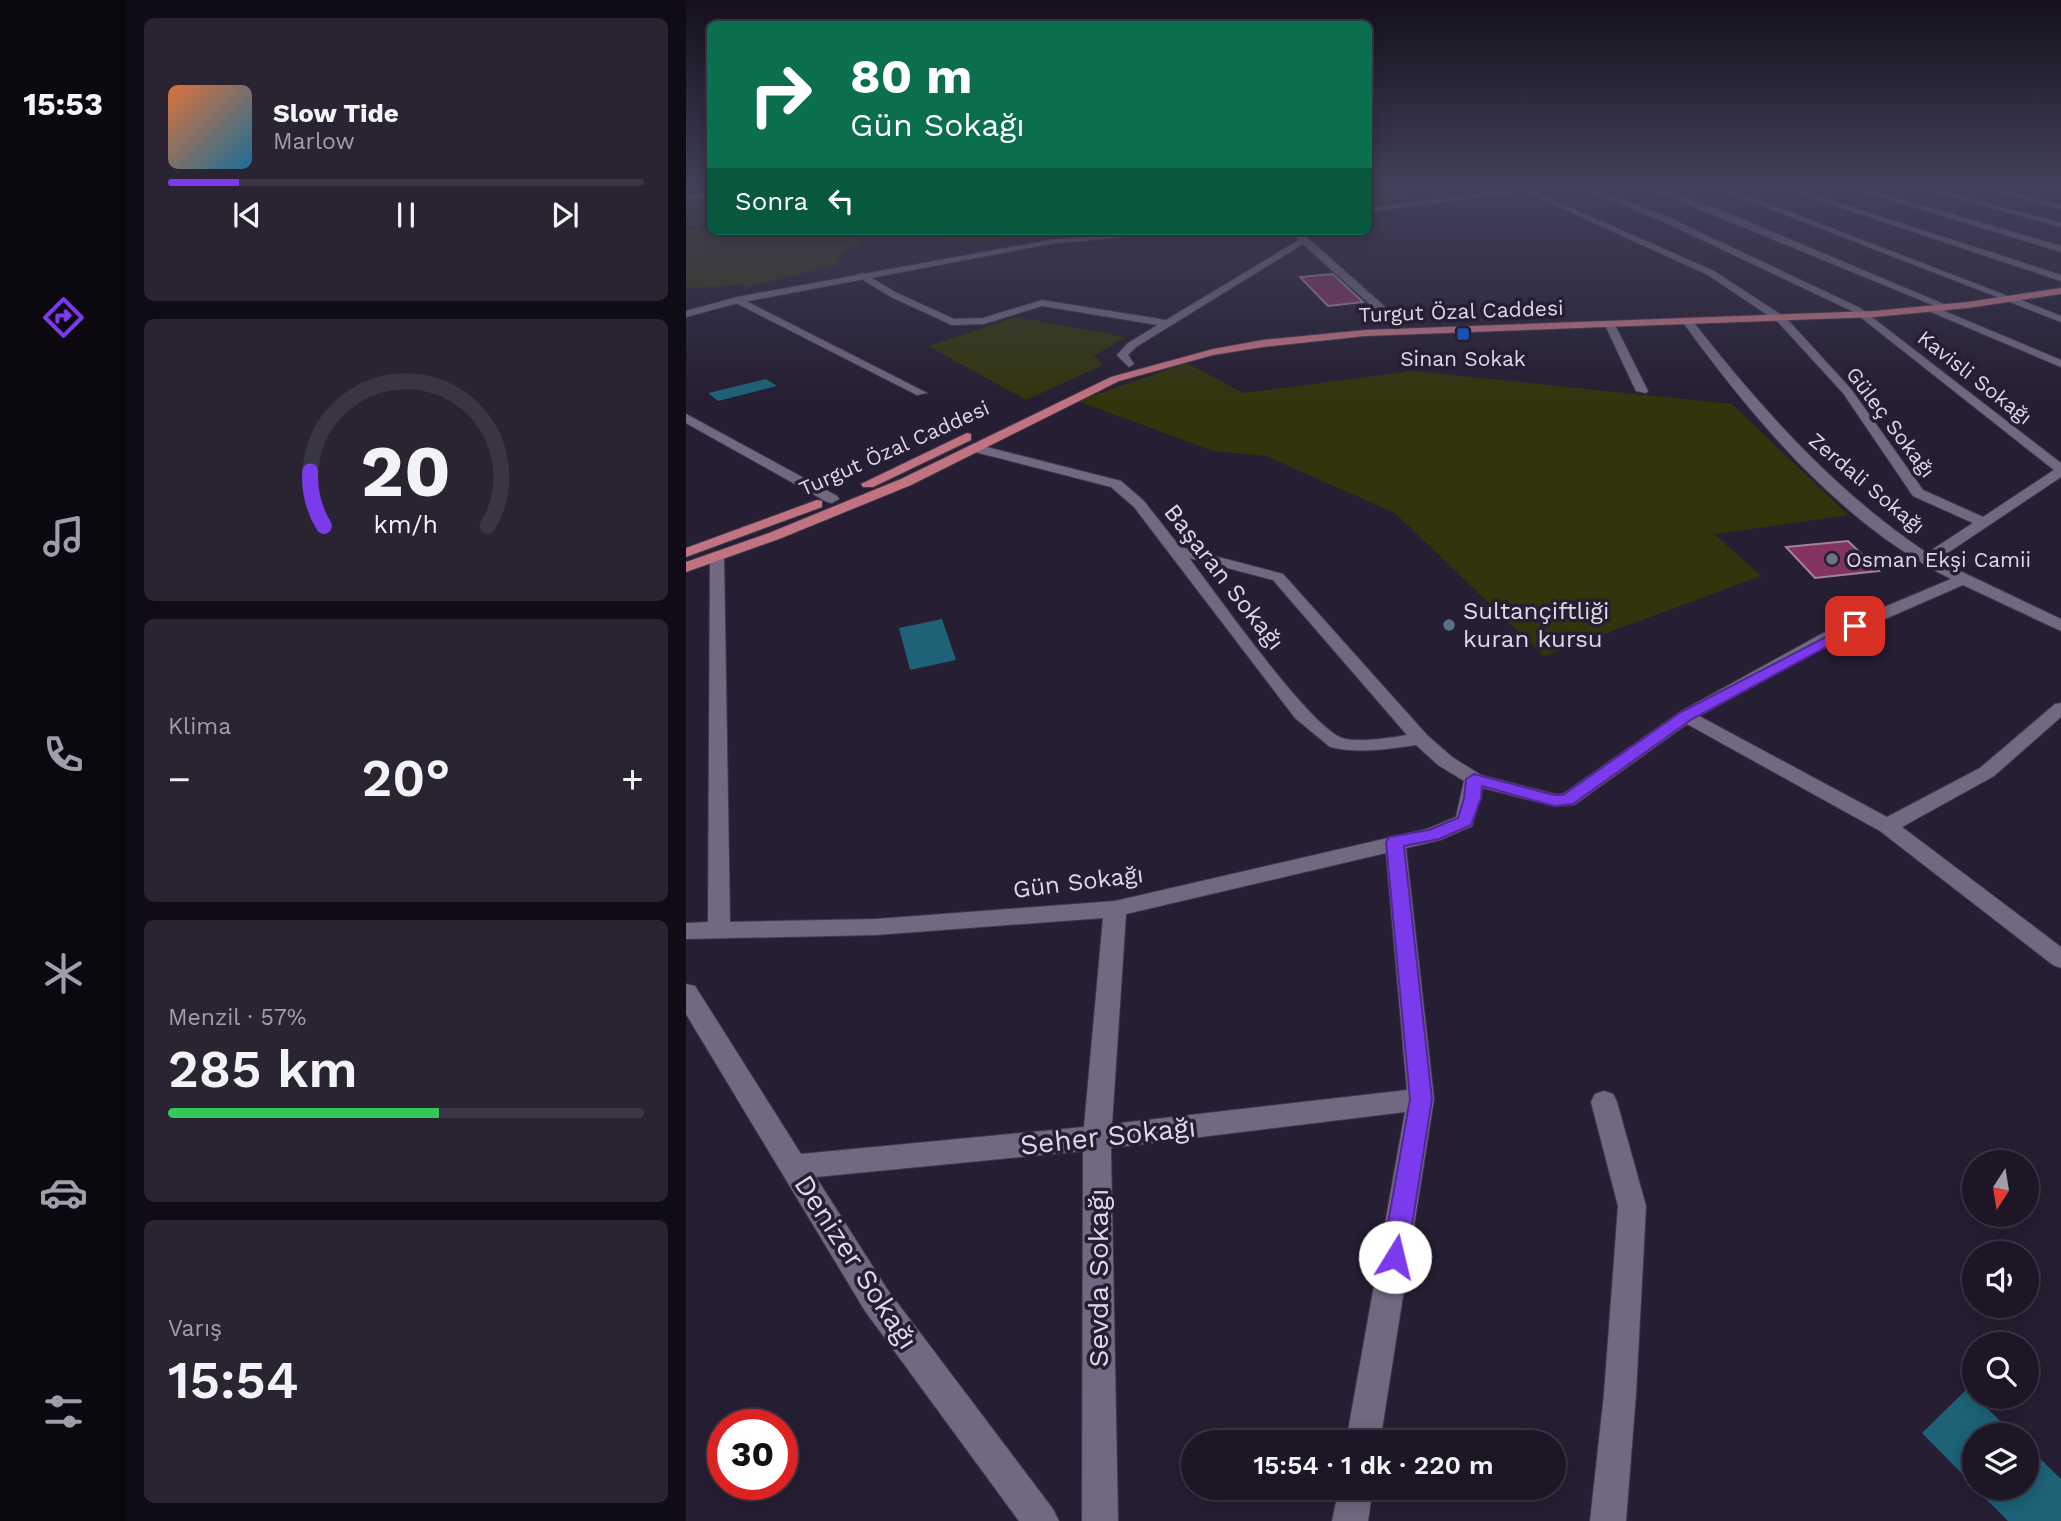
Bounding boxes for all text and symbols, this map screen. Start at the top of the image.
text: 80 m [850,47,972,105]
icon: right [735,49,826,140]
text: 15:53 [23,85,103,123]
text: Slow Tide [273,98,399,128]
text: Gün Sokağı [850,106,1025,144]
text: Marlow [273,128,355,155]
icon: left [822,182,860,220]
text: Sonra [735,186,808,216]
icon: previous [228,196,266,234]
icon: pause [387,196,425,234]
icon: next [546,196,584,234]
icon: directions [39,293,88,342]
street label: Turgut Özal Caddesi [1358,295,1564,327]
street label: Kavisli Sokağı [1913,325,2037,429]
marker: Sinan Sokak [1455,326,1471,342]
place label: Sinan Sokak [1400,346,1526,371]
street label: Güleç Sokağı [1841,362,1941,482]
street label: Turgut Özal Caddesi [795,395,993,501]
street label: Zerdali Sokağı [1804,427,1930,539]
text: 20 [361,428,451,514]
street label: Başaran Sokağı [1158,498,1290,656]
text: km/h [374,510,438,539]
icon: music [39,512,88,561]
place label: Osman Ekşi Camii [1846,547,2031,572]
marker: Osman Ekşi Camii [1824,551,1840,567]
pin [1825,596,1885,656]
place label: Sultançiftliği kuran kursu [1463,597,1609,653]
icon: arrive [1836,607,1874,645]
marker: Sultançiftliği kuran kursu [1441,617,1457,633]
text: Klima [168,713,231,740]
icon: phone [39,730,88,779]
text: 20° [362,748,450,809]
text: − [168,757,191,801]
text: + [621,757,644,801]
street label: Gün Sokağı [1011,860,1145,904]
icon: climate [39,949,88,998]
text: Menzil · 57% [168,1004,306,1031]
text: 285 km [168,1039,358,1100]
street label: Seher Sokağı [1019,1110,1197,1162]
north arrow [1962,1150,2039,1227]
map controls [1962,1150,2039,1500]
icon: car [39,1168,88,1217]
street label: Denizer Sokağı [787,1169,925,1355]
street label: Sevda Sokağı [1082,1188,1115,1368]
position arrow [1358,1220,1432,1294]
button: sound [1962,1241,2039,1318]
text: Varış [168,1315,222,1342]
button: search [1962,1332,2039,1409]
text: 15:54 [168,1350,299,1411]
icon: filters [39,1387,88,1436]
speed limit sign: 30 [707,1409,798,1500]
button: layers [1962,1423,2039,1500]
text: 15:54 · 1 dk · 220 m [1253,1450,1494,1480]

